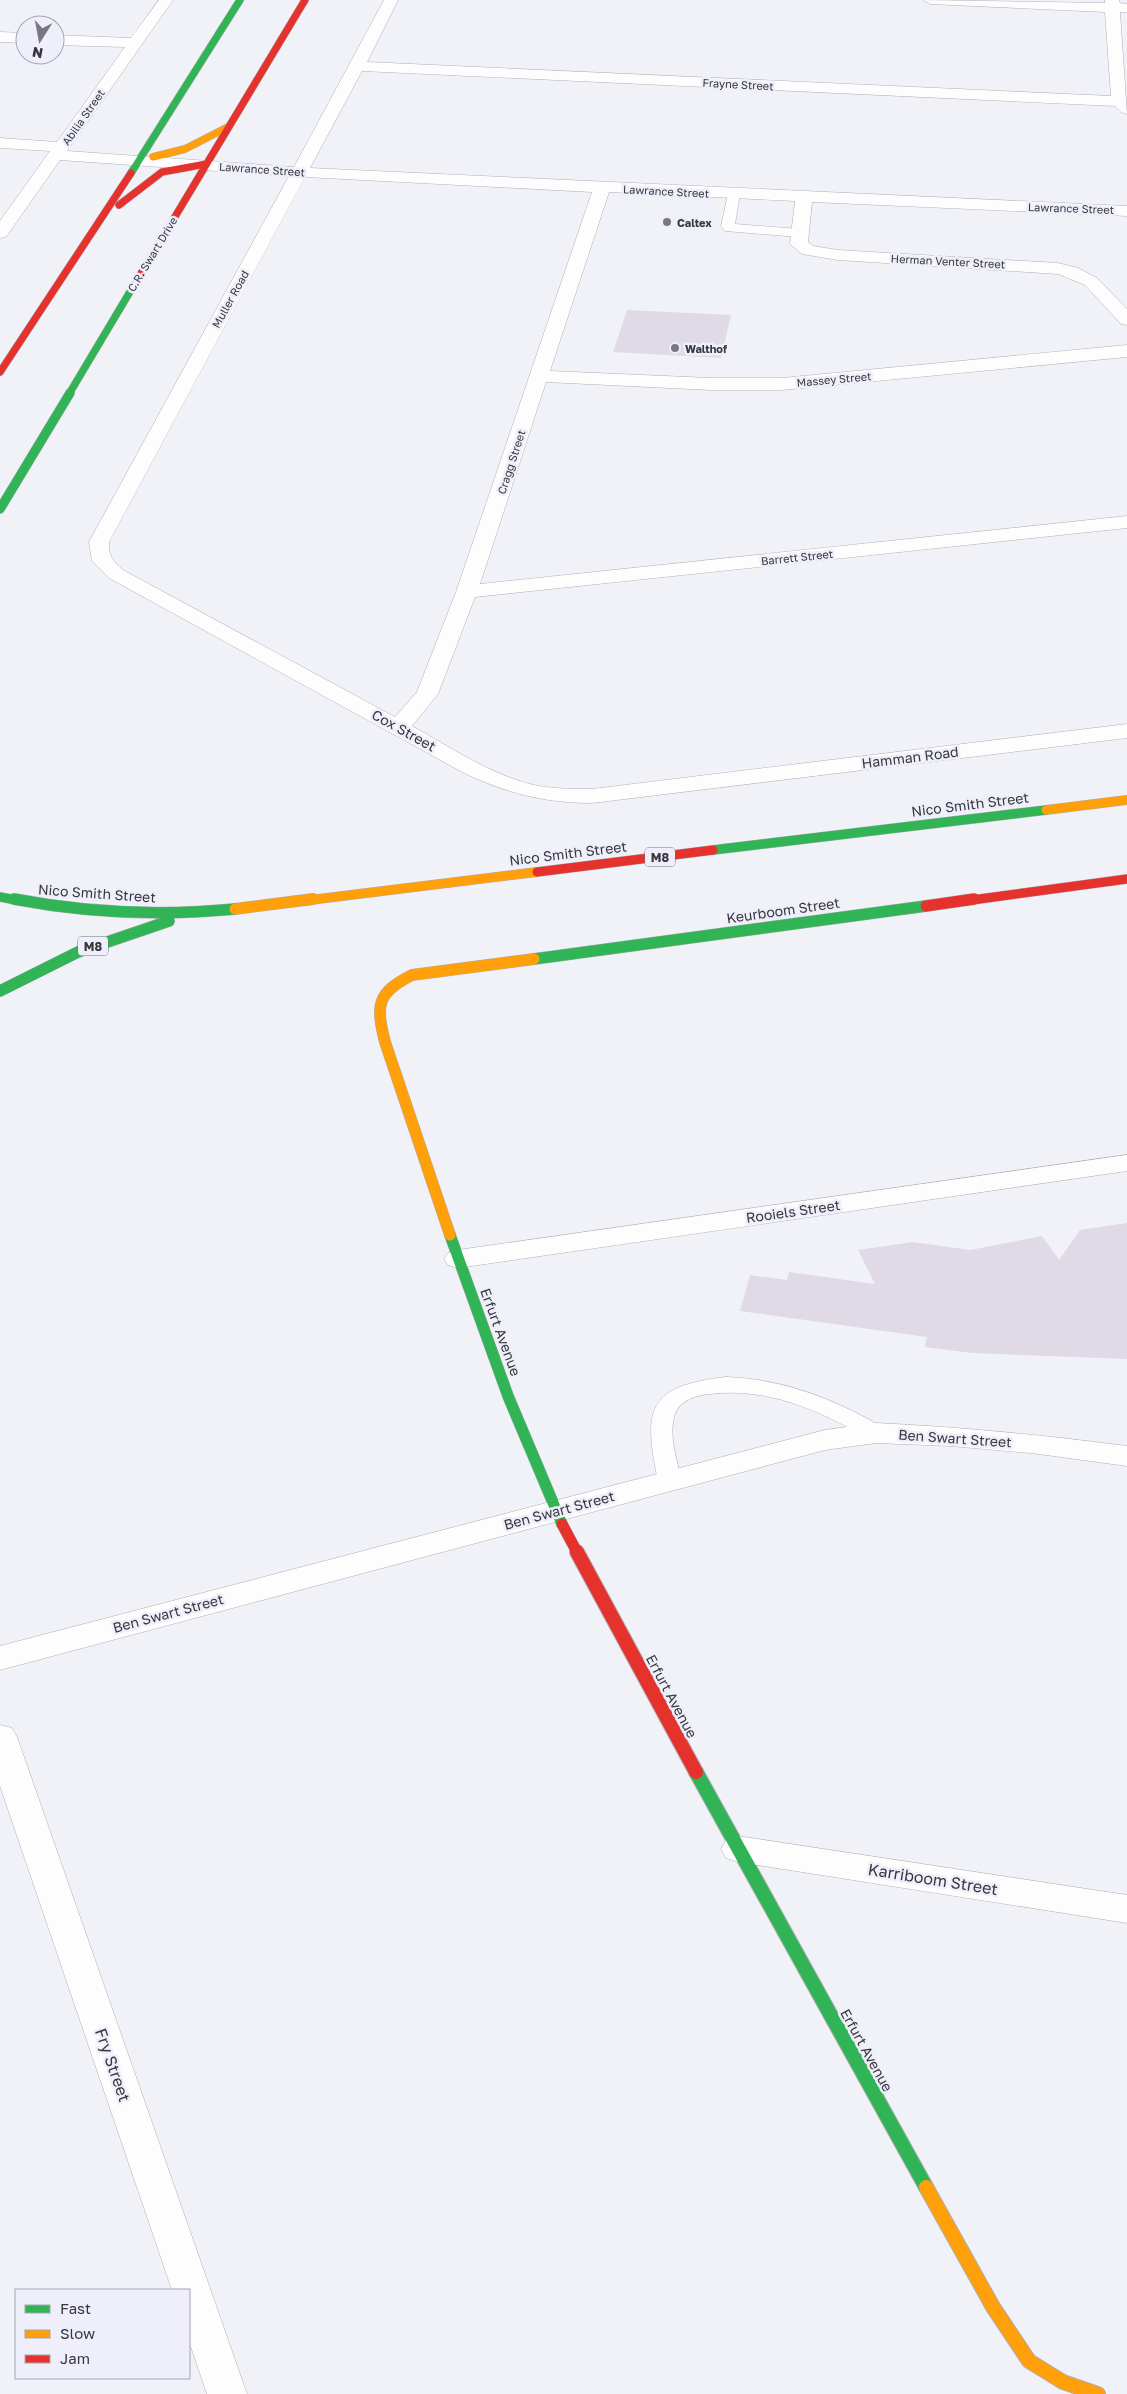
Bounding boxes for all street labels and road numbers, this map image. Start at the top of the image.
street label: Frayne Street [702,76,774,92]
street label: Abilia Street [59,87,107,147]
street label: Lawrance Street [219,160,305,178]
street label: Lawrance Street [623,182,709,200]
street label: Lawrance Street [1028,200,1114,216]
street label: C.R. Swart Drive [125,214,179,294]
street label: Herman Venter Street [890,252,1006,270]
street label: Muller Road [209,268,251,330]
street label: Massey Street [796,369,872,389]
street label: Cragg Street [495,428,527,496]
street label: Barrett Street [760,547,834,567]
street label: Cox Street [369,706,439,754]
street label: Hamman Road [860,743,960,771]
street label: Nico Smith Street [910,788,1030,820]
street label: Nico Smith Street [508,837,628,869]
road number: M8 [645,848,675,866]
street label: Nico Smith Street [37,880,157,906]
street label: Keurboom Street [725,894,841,926]
road number: M8 [78,936,108,956]
street label: Rooiels Street [745,1196,841,1226]
street label: Erfurt Avenue [477,1286,525,1378]
street label: Ben Swart Street [898,1426,1012,1450]
street label: Ben Swart Street [502,1487,616,1533]
street label: Ben Swart Street [111,1590,225,1636]
street label: Erfurt Avenue [643,1651,701,1741]
street label: Karriboom Street [867,1859,999,1899]
street label: Erfurt Avenue [837,2006,897,2094]
street label: Fry Street [91,2026,135,2104]

